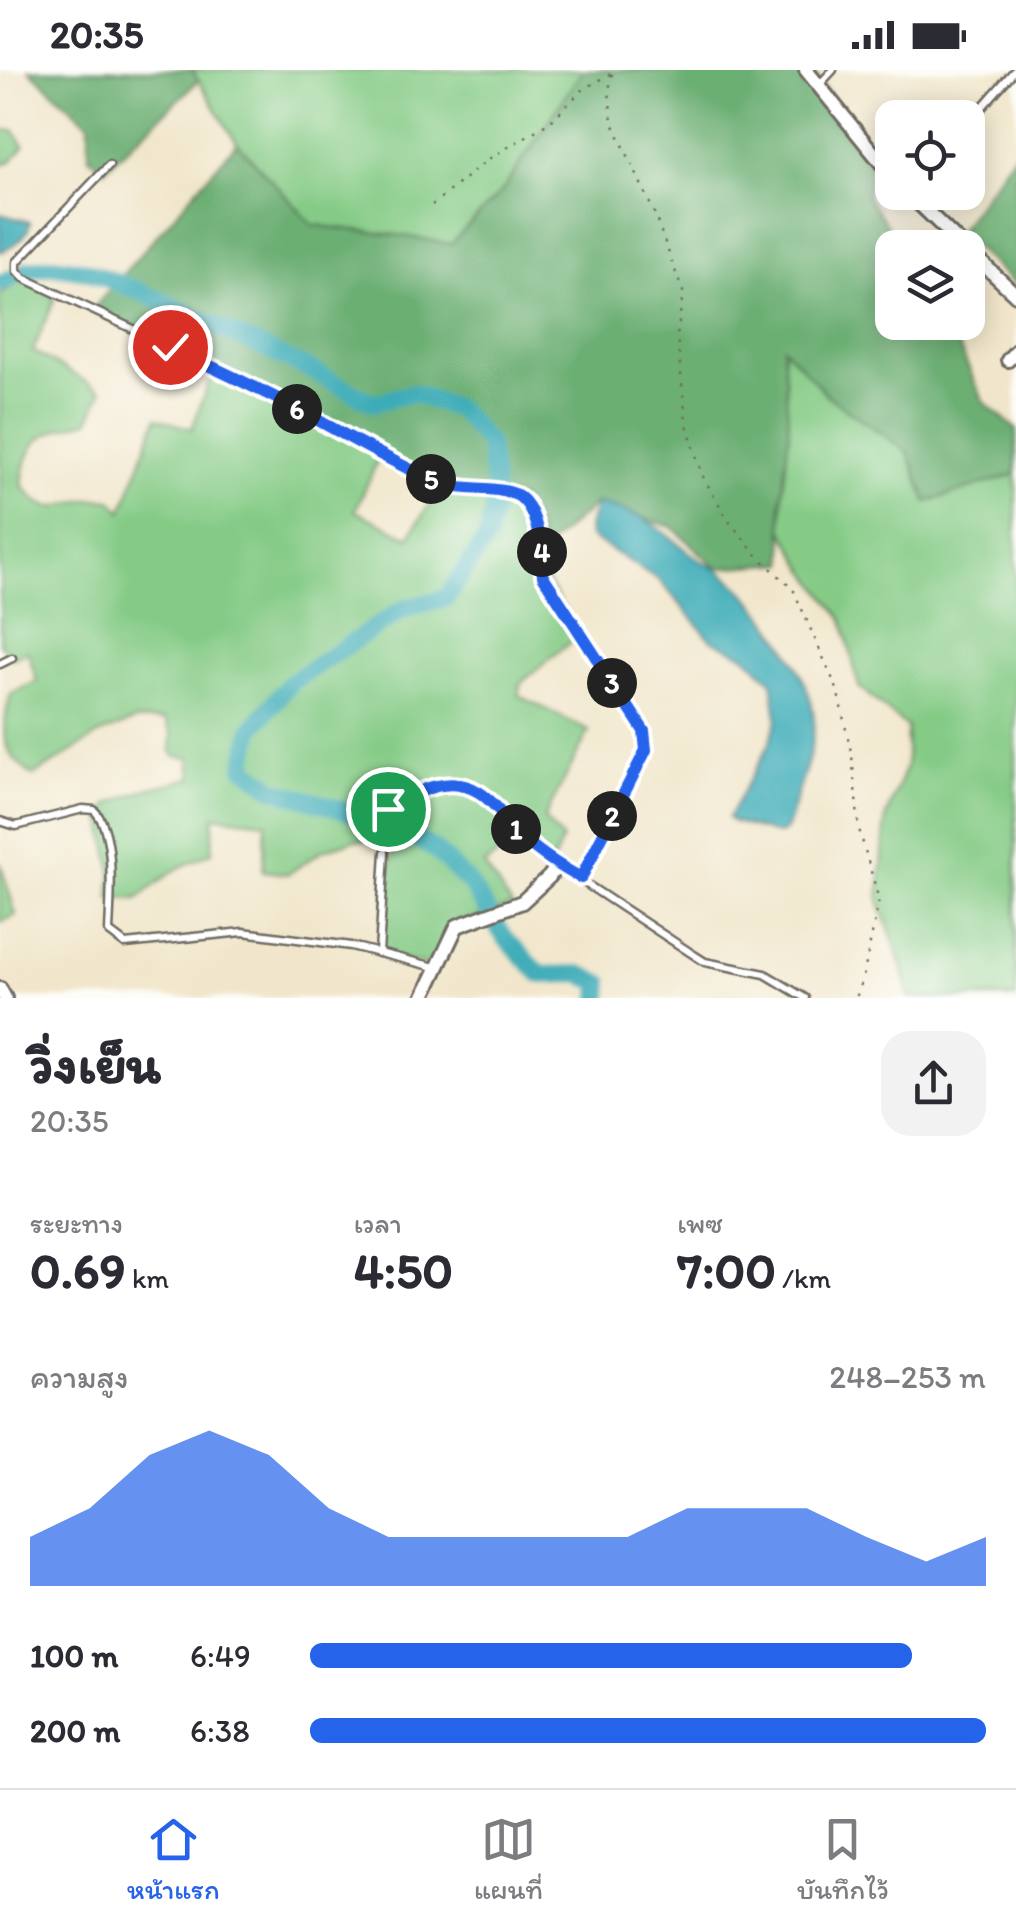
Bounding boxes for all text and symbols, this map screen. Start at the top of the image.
text: 20:35 [50,12,143,58]
map controls [875,100,985,340]
button: locate [875,100,985,210]
button: layers [875,230,985,340]
pin [128,305,213,390]
icon: check [143,320,198,375]
pin: 6 [272,384,322,434]
text: 6 [290,392,304,426]
pin: 5 [406,454,456,504]
text: 5 [424,462,438,496]
pin: 4 [517,527,567,577]
text: 4 [534,535,550,569]
pin: 3 [587,658,637,708]
text: 3 [604,666,620,700]
pin [346,767,431,852]
icon: arrive [361,782,416,837]
pin: 2 [587,791,637,841]
text: 2 [605,799,619,833]
pin: 1 [491,804,541,854]
text: 1 [510,812,523,846]
text: วิ่งเย็น [30,1031,161,1097]
button: share [881,1031,986,1136]
text: 20:35 [30,1102,109,1140]
text: ระยะทาง [30,1206,123,1240]
text: เวลา [354,1206,402,1240]
text: เพซ [677,1206,723,1240]
text: 0.69 [30,1240,126,1301]
text: 4:50 [354,1240,453,1301]
text: 7:00 [677,1240,776,1301]
text: km [126,1261,169,1295]
text: /km [776,1261,831,1295]
text: ความสูง [30,1358,128,1396]
text: 248–253 m [829,1358,986,1396]
text: 100 m [30,1637,118,1675]
text: 6:49 [190,1637,251,1675]
text: 200 m [30,1712,120,1750]
text: 6:38 [190,1712,250,1750]
tab: หน้าแรก [127,1812,220,1906]
tab: แผนที่ [474,1812,543,1906]
tab: บันทึกไว้ [797,1812,889,1906]

